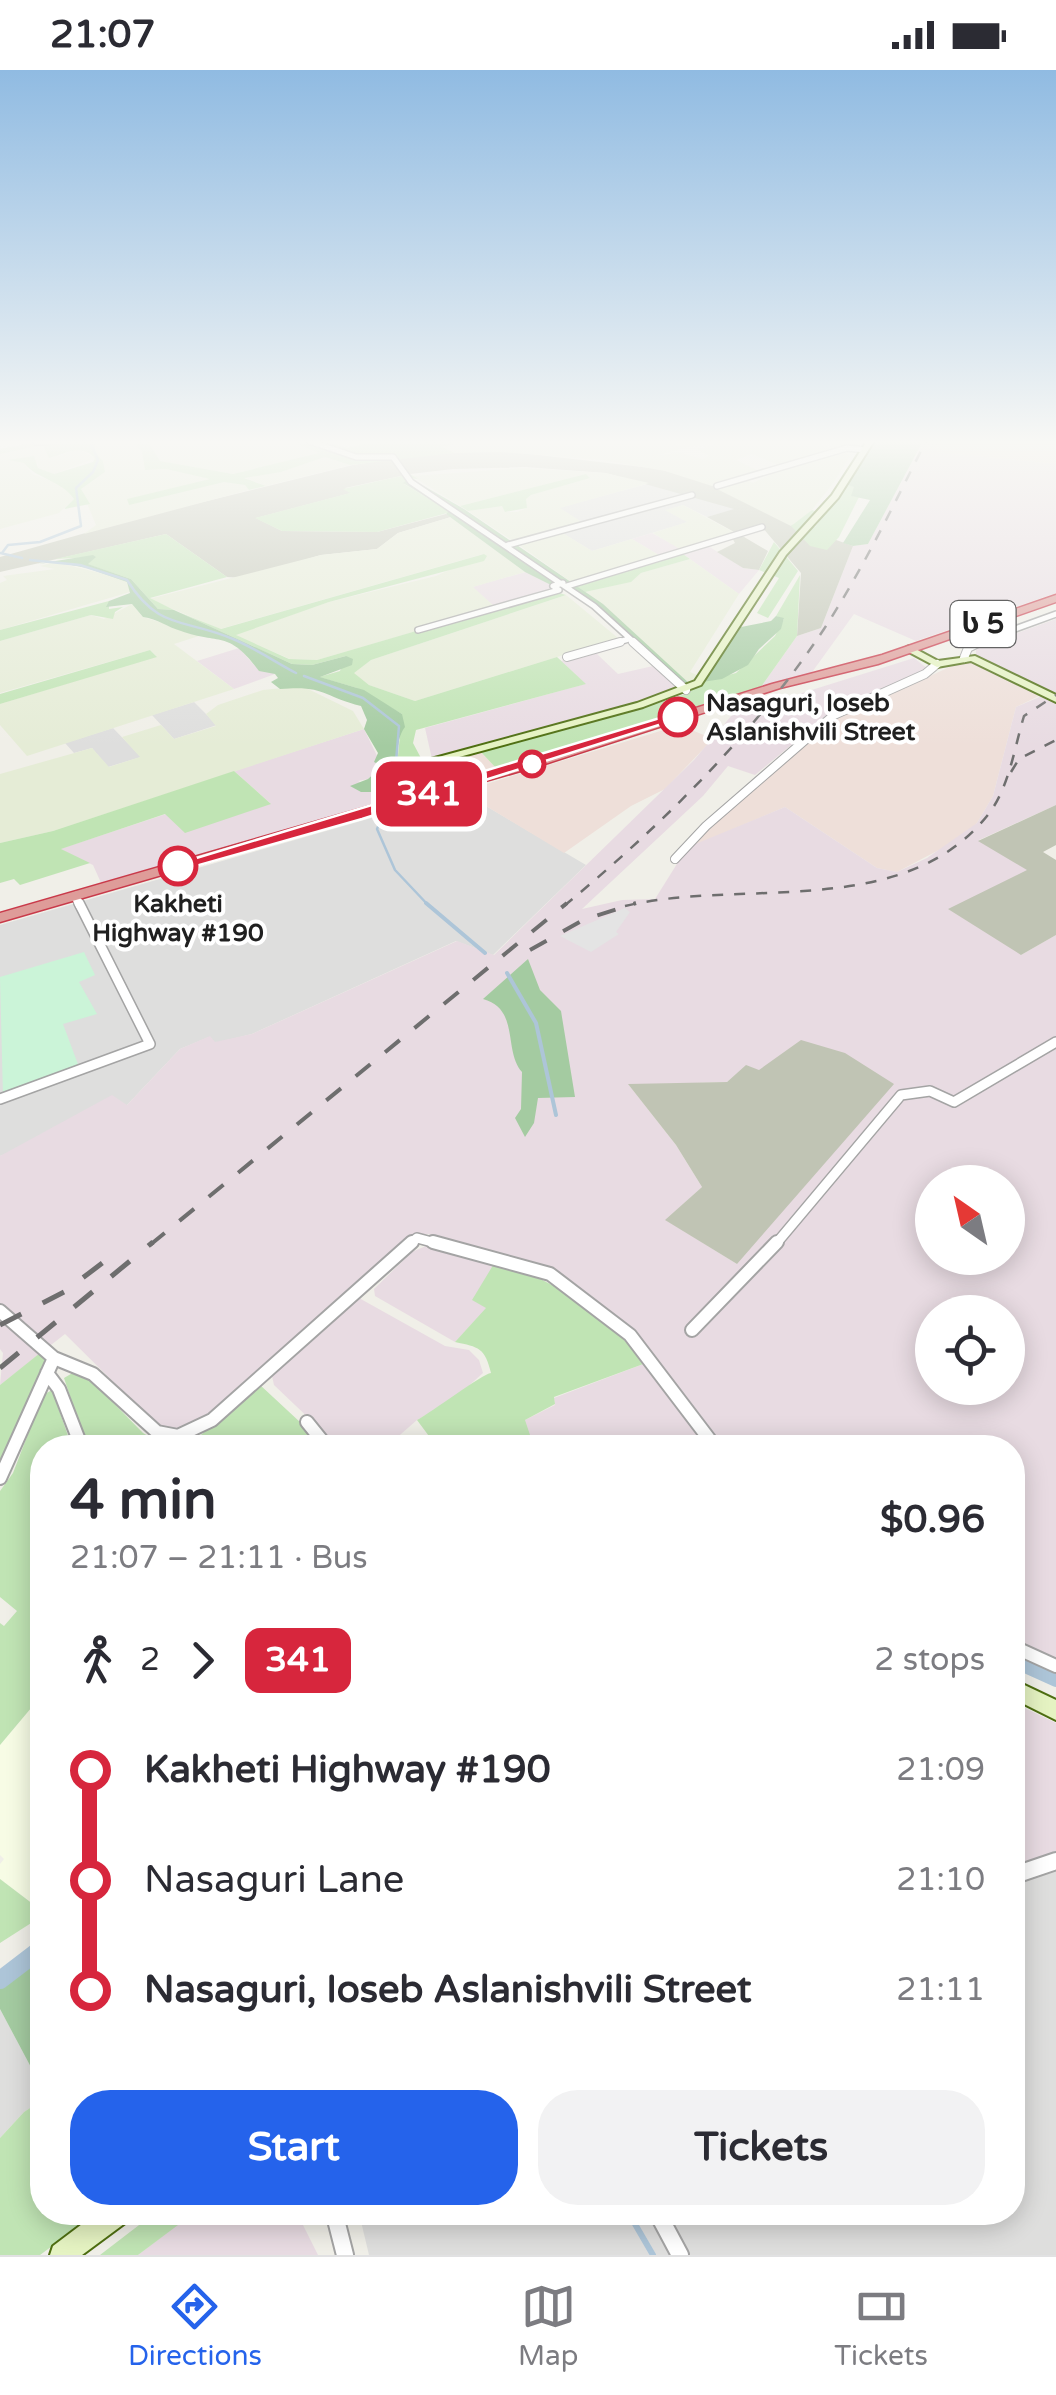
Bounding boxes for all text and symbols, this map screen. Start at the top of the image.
text: 21:07 [50,12,155,58]
road number: ს 5 [950,601,1016,647]
place label: Nasaguri, Ioseb Aslanishvili Street [706,688,916,747]
marker: Nasaguri, Ioseb Aslanishvili Street [659,698,697,736]
unlabelled marker [519,751,545,777]
line badge: 341 [372,762,486,826]
text: 341 [396,773,462,815]
marker: Kakheti Highway #190 [159,847,197,885]
place label: Kakheti Highway #190 [92,889,264,948]
north arrow [915,1165,1025,1275]
map controls [915,1165,1025,1405]
button: locate [915,1295,1025,1405]
text: 4 min [70,1468,217,1534]
text: $0.96 [880,1497,985,1543]
text: 21:07 – 21:11 · Bus [70,1539,368,1577]
icon: walk [70,1633,125,1688]
icon: forward [175,1633,230,1688]
text: 341 [265,1639,331,1681]
text: 2 [140,1641,160,1679]
text: 2 stops [874,1641,985,1679]
text: Kakheti Highway #190 [144,1747,551,1793]
text: 21:09 [896,1751,985,1789]
text: Nasaguri Lane [144,1857,404,1903]
text: 21:10 [896,1861,985,1899]
text: Nasaguri, Ioseb Aslanishvili Street [144,1967,751,2013]
text: 21:11 [896,1971,985,2009]
button: Start [70,2090,518,2205]
button: Tickets [538,2090,985,2205]
tab: Directions [128,2279,262,2373]
tab: Map [518,2279,578,2373]
tab: Tickets [834,2279,928,2373]

